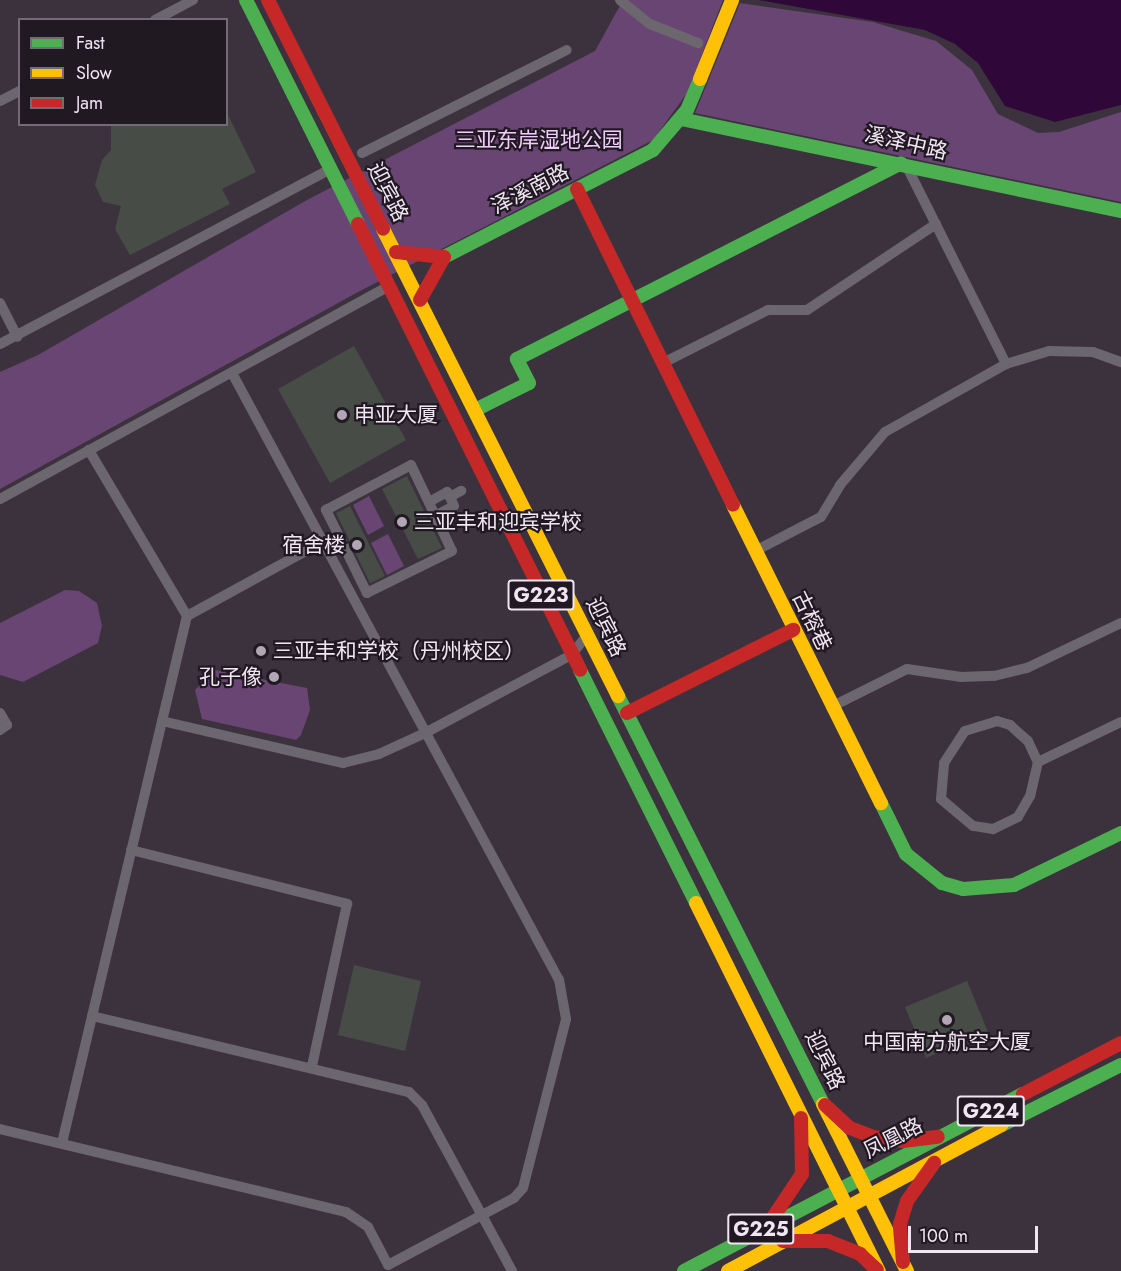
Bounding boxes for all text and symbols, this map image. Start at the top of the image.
legend [18,18,228,126]
text: Fast [76,30,105,56]
text: Slow [76,60,112,86]
text: Jam [76,90,103,116]
street label: 溪泽中路 [862,121,950,165]
park label: 三亚东岸湿地公园 [455,127,623,153]
street label: 迎宾路 [362,158,414,226]
street label: 泽溪南路 [487,159,573,219]
place label: 申亚大厦 [354,402,438,428]
marker: 申亚大厦 [335,408,349,422]
place label: 三亚丰和迎宾学校 [414,509,582,535]
marker: 三亚丰和迎宾学校 [395,515,409,529]
place label: 宿舍楼 [282,532,345,558]
marker: 宿舍楼 [350,538,364,552]
road number: G223 [506,578,576,612]
street label: 古榕巷 [787,587,837,655]
street label: 迎宾路 [581,593,631,661]
place label: 三亚丰和学校（丹州校区） [273,638,525,664]
marker: 三亚丰和学校（丹州校区） [254,644,268,658]
place label: 孔子像 [199,664,262,690]
marker: 孔子像 [267,670,281,684]
marker: 中国南方航空大厦 [940,1013,954,1027]
street label: 迎宾路 [800,1026,850,1094]
place label: 中国南方航空大厦 [863,1029,1031,1055]
road number: G224 [956,1094,1026,1128]
street label: 凤凰路 [859,1112,927,1164]
road number: G225 [726,1212,795,1246]
scale bar [911,1214,1042,1252]
text: 100 m [919,1223,968,1249]

